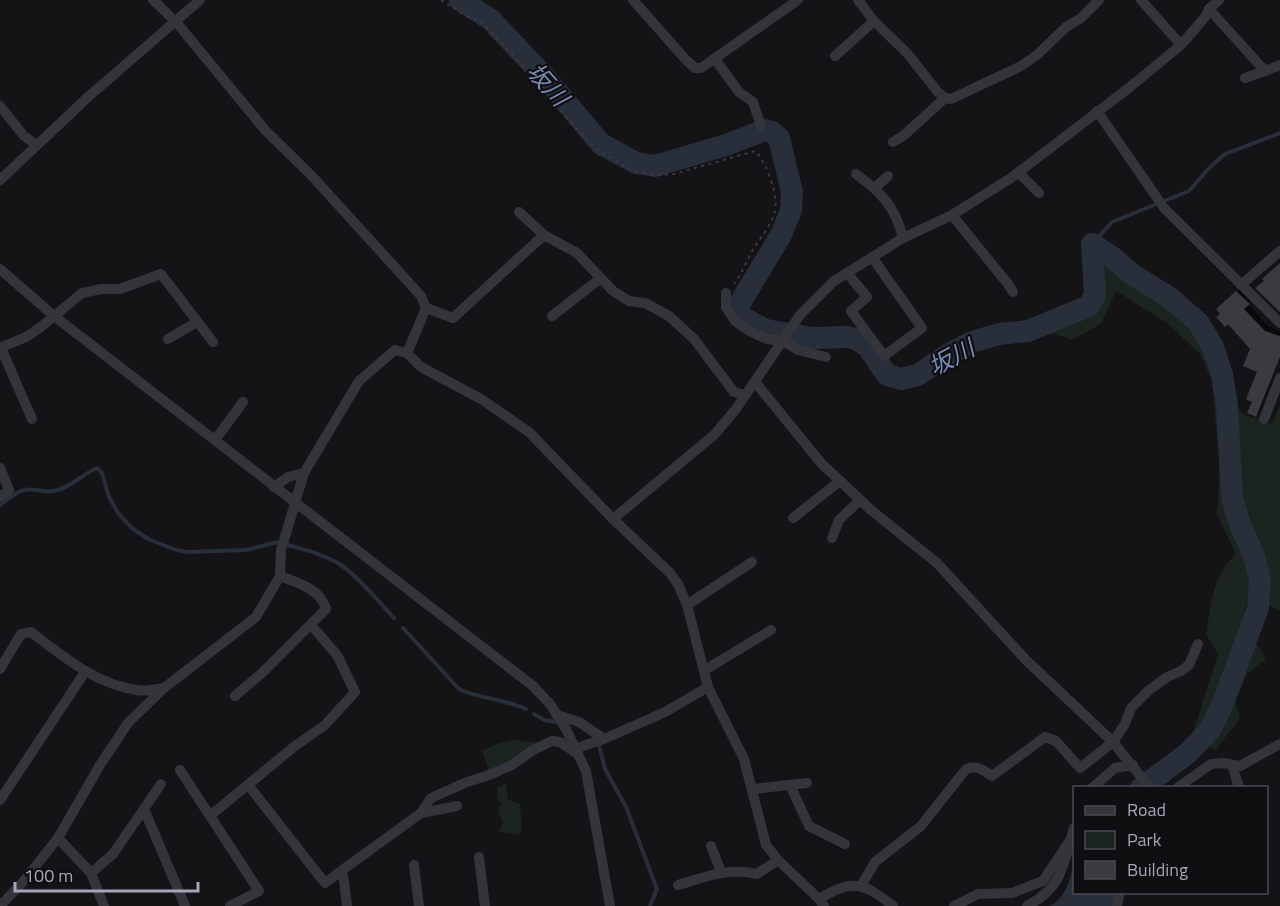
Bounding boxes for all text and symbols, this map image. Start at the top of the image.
water label: 坂川 [519,54,579,116]
water label: 坂川 [921,328,983,384]
legend [1073,786,1268,894]
text: Road [1127,796,1166,823]
text: Park [1127,826,1162,853]
scale bar [15,855,198,893]
text: Building [1127,856,1188,883]
text: 100 m [24,862,73,889]

